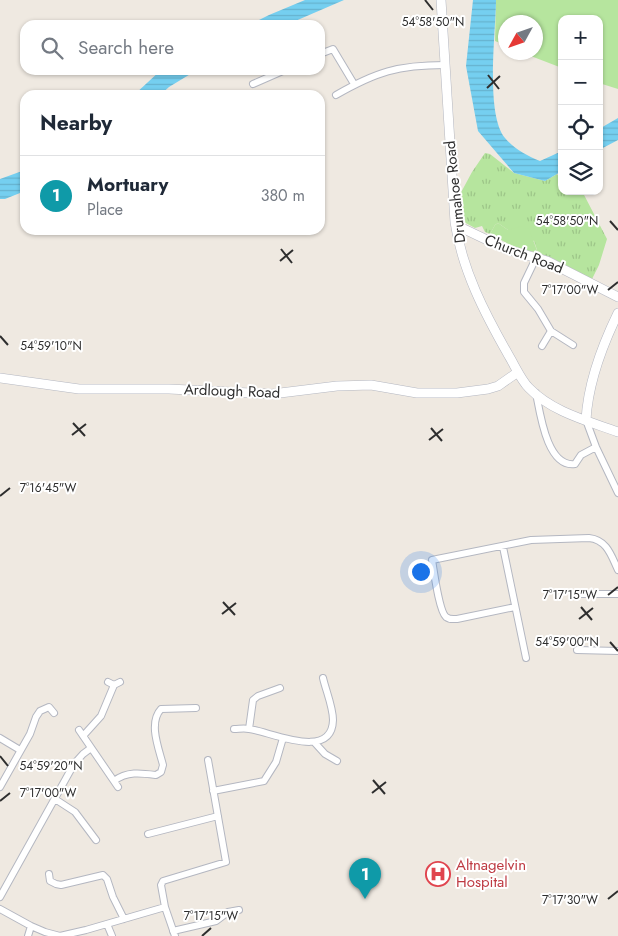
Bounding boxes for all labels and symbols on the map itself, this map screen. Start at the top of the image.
text: 54°58'50"N [402,13,464,31]
north arrow [498,15,543,60]
street label: Drumahoe Road [439,140,471,244]
text: 54°58'50"N [536,212,598,230]
street label: Church Road [481,229,567,279]
text: 7°17'00"W [542,281,598,299]
text: 54°59'10"N [20,337,82,355]
street label: Ardlough Road [183,378,281,404]
text: 7°16'45"W [20,479,76,497]
your location [408,559,434,585]
text: 7°17'15"W [543,586,597,604]
text: 54°59'00"N [535,633,599,651]
text: 54°59'20"N [19,757,83,775]
text: 7°17'00"W [20,784,76,802]
place label: Altnagelvin Hospital [456,854,526,893]
pin: 1 [349,858,381,899]
hospital icon: Altnagelvin Hospital [425,861,451,887]
text: 7°17'30"W [542,891,598,909]
text: 7°17'15"W [184,907,238,925]

